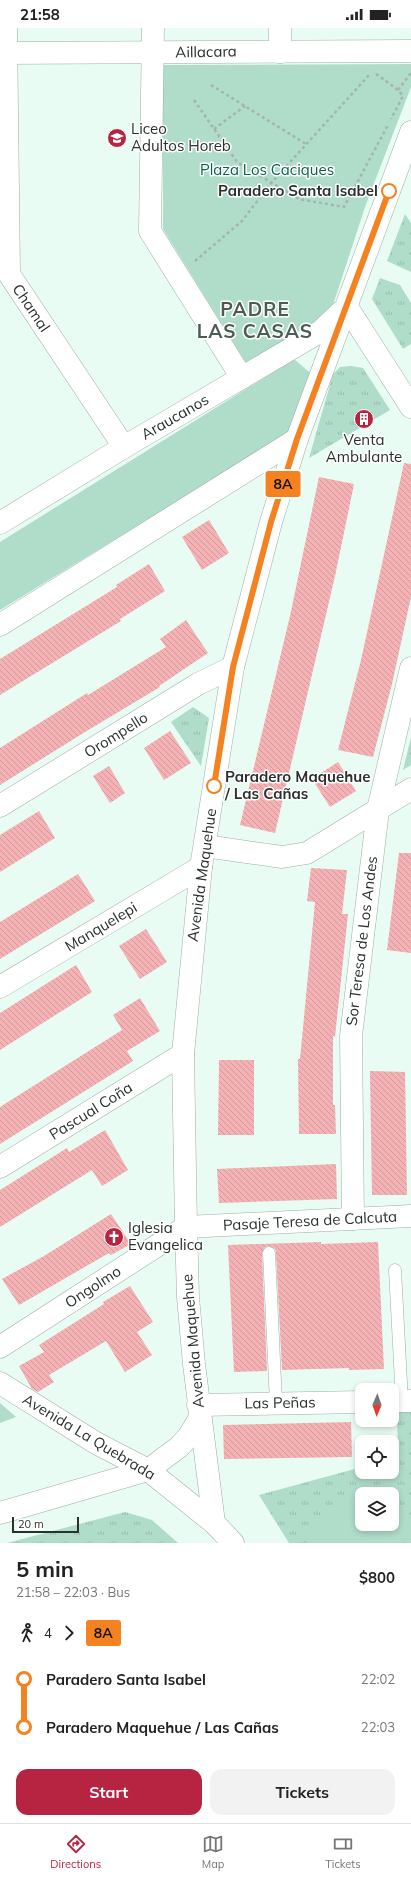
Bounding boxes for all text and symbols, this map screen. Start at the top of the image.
text: 21:58 [20,5,60,24]
street label: Aillacara [175,41,237,62]
place label: Liceo Adultos Horeb [131,119,231,155]
school or university icon: Liceo Adultos Horeb [106,127,128,149]
park label: Plaza Los Caciques [200,160,334,179]
place label: Paradero Santa Isabel [218,181,378,200]
marker: Paradero Santa Isabel [381,183,397,199]
street label: Chamal [8,280,54,335]
district label: PADRE LAS CASAS [197,297,313,343]
street label: Araucanos [137,390,212,444]
building icon: Venta Ambulante [353,408,375,430]
place label: Venta Ambulante [326,430,402,466]
line badge: 8A [265,471,301,497]
text: 8A [274,475,292,493]
street label: Orompello [80,708,151,762]
place label: Paradero Maquehue / Las Cañas [224,767,370,803]
marker: Paradero Maquehue / Las Cañas [206,778,222,794]
street label: Avenida Maquehue [183,807,220,943]
street label: Sor Teresa de Los Andes [342,855,381,1027]
street label: Manquelepi [61,898,140,956]
street label: Pascual Coña [46,1077,136,1144]
street label: Pasaje Teresa de Calcuta [222,1206,398,1235]
place label: Iglesia Evangelica [128,1218,203,1254]
church icon: Iglesia Evangelica [103,1226,125,1248]
street label: Ongolmo [61,1261,124,1312]
street label: Avenida Maquehue [177,1273,208,1409]
north arrow [355,1383,399,1427]
map controls [355,1383,399,1531]
street label: Avenida La Quebrada [19,1389,159,1484]
street label: Las Peñas [244,1392,316,1413]
button: locate [355,1435,399,1479]
button: layers [355,1487,399,1531]
scale bar [12,1515,79,1534]
text: 20 m [18,1517,44,1531]
text: 5 min [16,1555,74,1583]
text: $800 [359,1568,395,1587]
text: 21:58 – 22:03 · Bus [16,1584,130,1600]
icon: walk [16,1622,38,1644]
icon: forward [58,1622,80,1644]
text: 8A [94,1624,113,1642]
text: 4 [44,1625,52,1641]
text: Paradero Santa Isabel [46,1670,206,1689]
text: 22:02 [361,1671,395,1687]
text: Paradero Maquehue / Las Cañas [46,1718,279,1737]
text: 22:03 [361,1719,395,1735]
button: Start [16,1769,202,1815]
button: Tickets [210,1769,395,1815]
tab: Directions [50,1833,101,1871]
tab: Map [202,1833,224,1871]
tab: Tickets [325,1833,361,1871]

